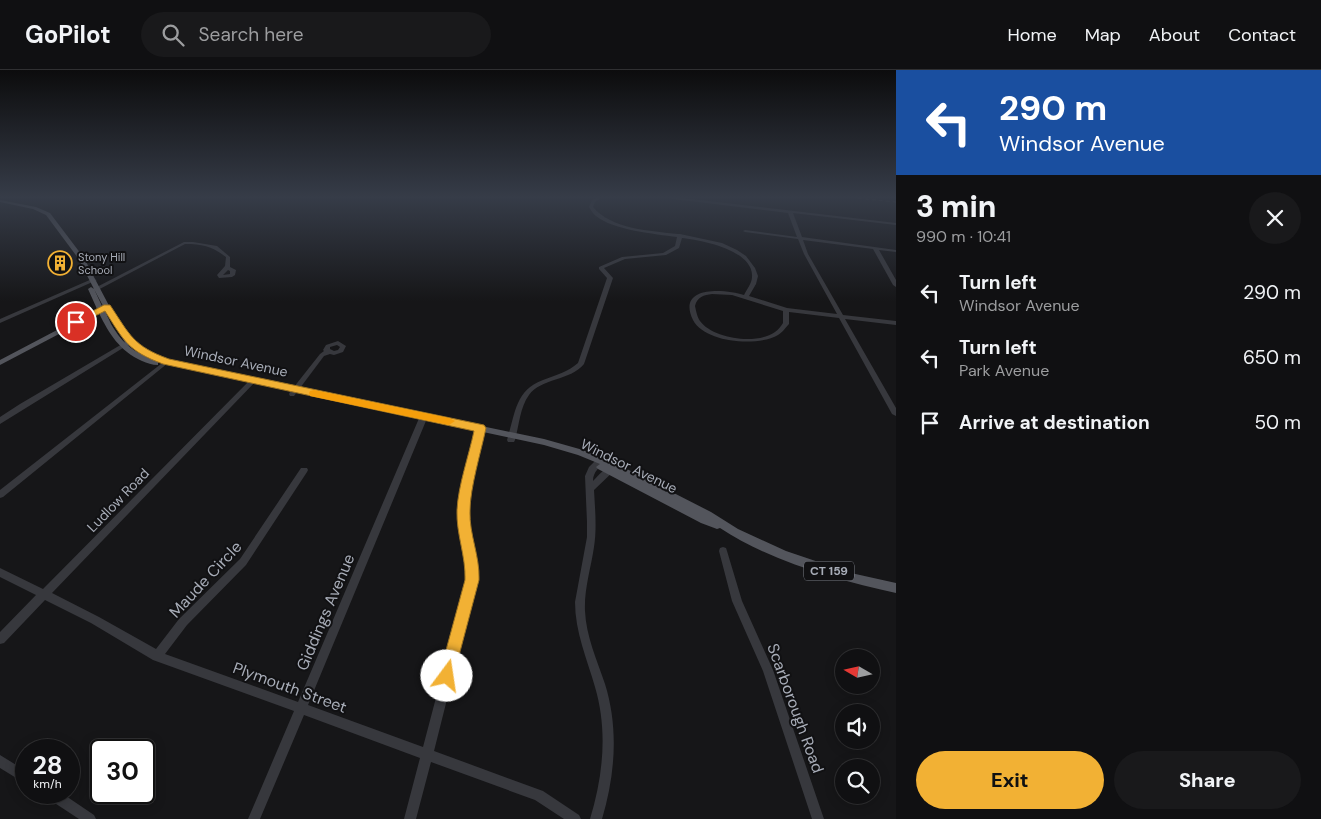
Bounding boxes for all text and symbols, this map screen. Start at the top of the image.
search box [141,12,491,57]
text: GoPilot [25,19,111,50]
icon: search [159,21,187,49]
text: Search here [199,22,303,47]
text: Home [1007,23,1057,47]
text: Map [1085,23,1121,47]
text: About [1149,23,1200,47]
text: Contact [1228,23,1296,47]
text: 290 m [999,85,1107,131]
icon: left [916,90,981,155]
text: Windsor Avenue [999,129,1165,158]
text: 3 min [916,187,996,226]
button: close [1249,192,1301,244]
text: 990 m · 10:41 [916,226,1011,247]
building icon: Stony Hill School [47,250,73,276]
place label: Stony Hill School [78,250,125,277]
text: Turn left [959,270,1037,295]
icon: left [916,279,944,307]
text: 290 m [1243,280,1301,305]
text: Windsor Avenue [959,295,1080,316]
pin [55,301,97,343]
icon: arrive [62,308,90,336]
text: Turn left [959,335,1037,360]
street label: Windsor Avenue [183,341,290,381]
icon: left [916,344,944,372]
text: 650 m [1243,345,1301,370]
text: Park Avenue [959,360,1049,381]
icon: arrive [916,409,944,437]
text: Arrive at destination [959,410,1150,435]
text: 50 m [1254,410,1301,435]
street label: Windsor Avenue [578,435,680,497]
street label: Ludlow Road [83,464,153,536]
street label: Maude Circle [164,537,246,622]
street label: Giddings Avenue [291,551,359,674]
road number: CT 159 [804,562,854,581]
street label: Scarborough Road [762,640,829,776]
position arrow [420,649,472,701]
north arrow [835,649,880,694]
map controls [835,649,880,804]
street label: Plymouth Street [230,657,350,718]
button: sound [835,704,880,749]
speed limit sign: 30 [90,739,155,804]
text: 28 [32,749,63,782]
button: Exit [916,751,1104,809]
button: Share [1114,751,1301,809]
button: search [835,759,880,804]
text: km/h [33,776,62,792]

